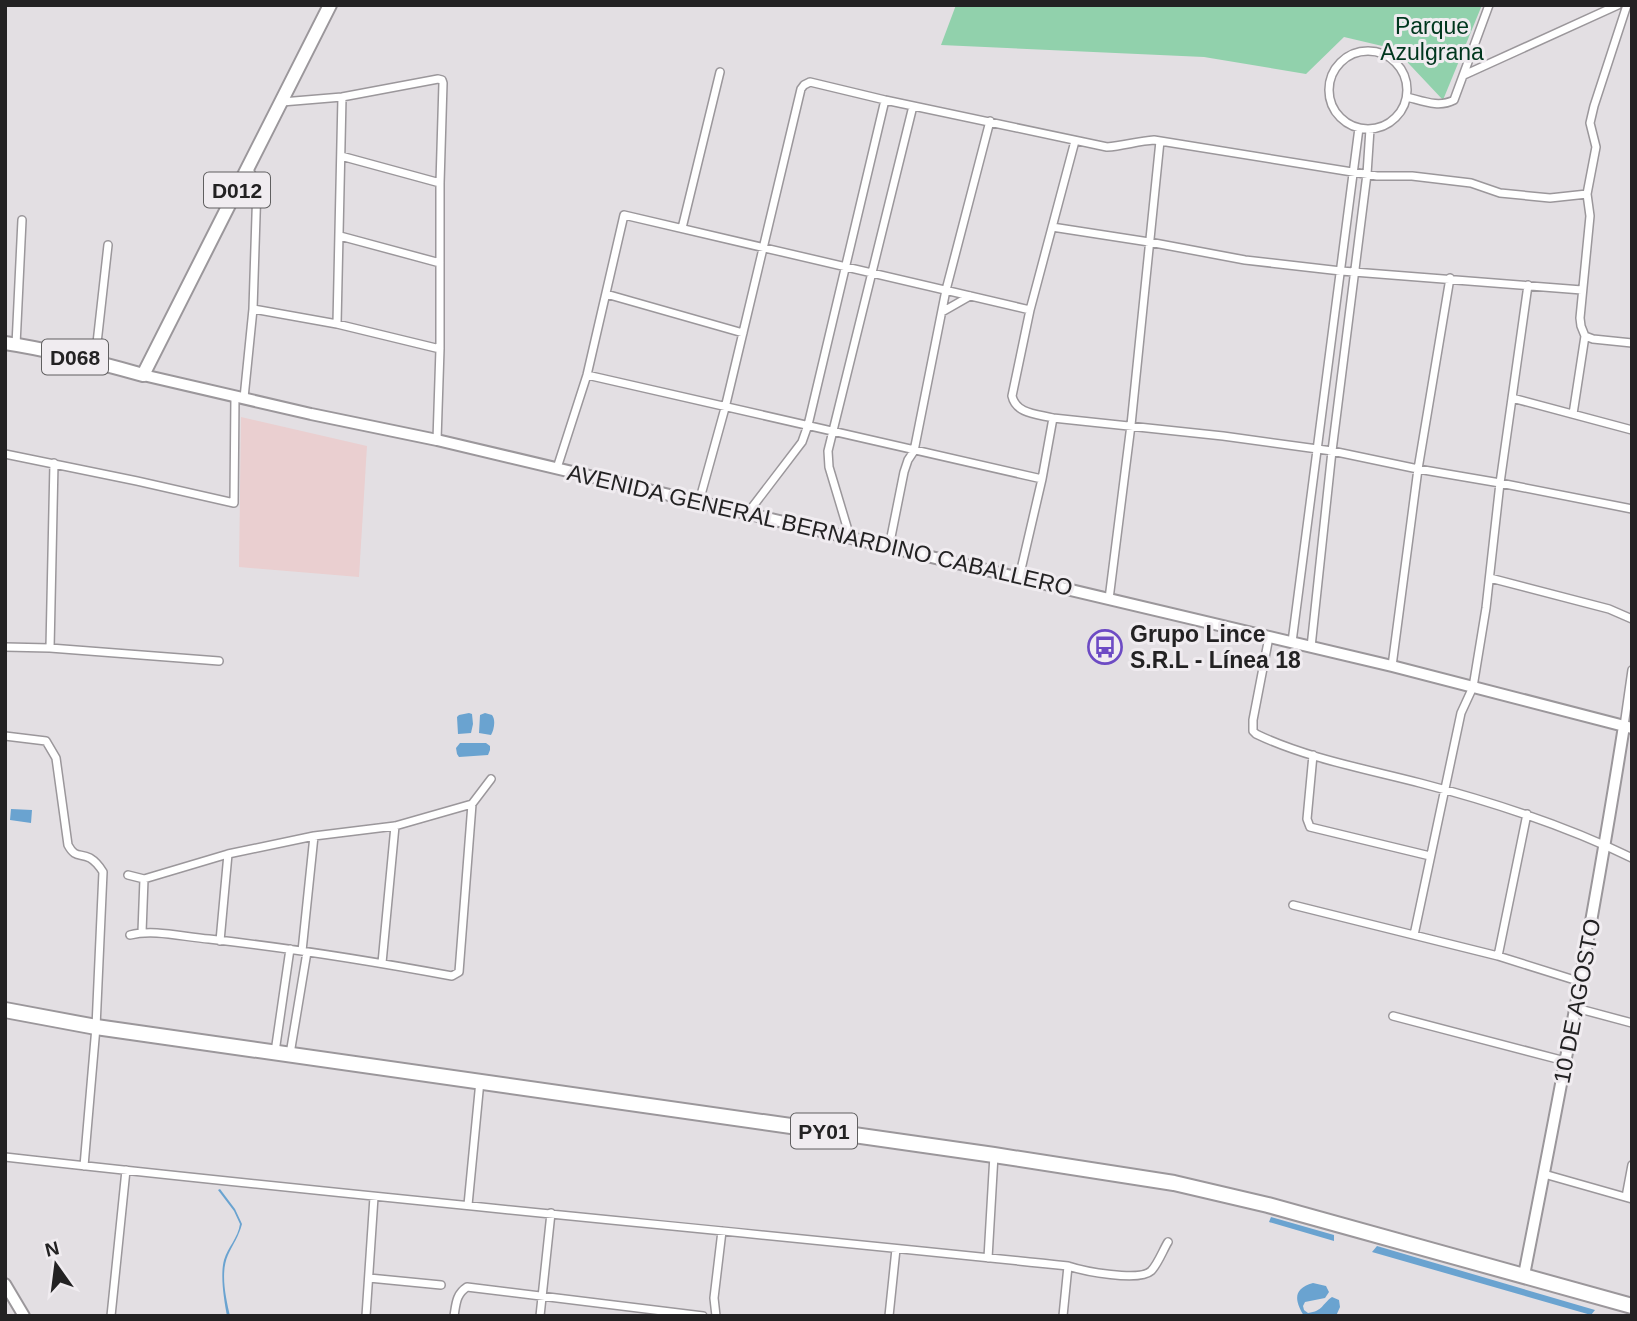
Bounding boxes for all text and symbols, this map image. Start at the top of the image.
park label: Parque Azulgrana [1380,13,1484,65]
road number: D012 [204,172,270,208]
road number: D068 [42,340,108,374]
street label: AVENIDA GENERAL BERNARDINO CABALLERO [565,459,1075,601]
place label: Grupo Lince S.R.L - Línea 18 [1130,621,1301,673]
bus stop icon: Grupo Lince S.R.L - Línea 18 [1086,628,1124,666]
street label: 10 DE AGOSTO [1548,917,1606,1085]
road number: PY01 [791,1114,857,1148]
north arrow [21,1230,91,1300]
text: N [43,1237,61,1261]

